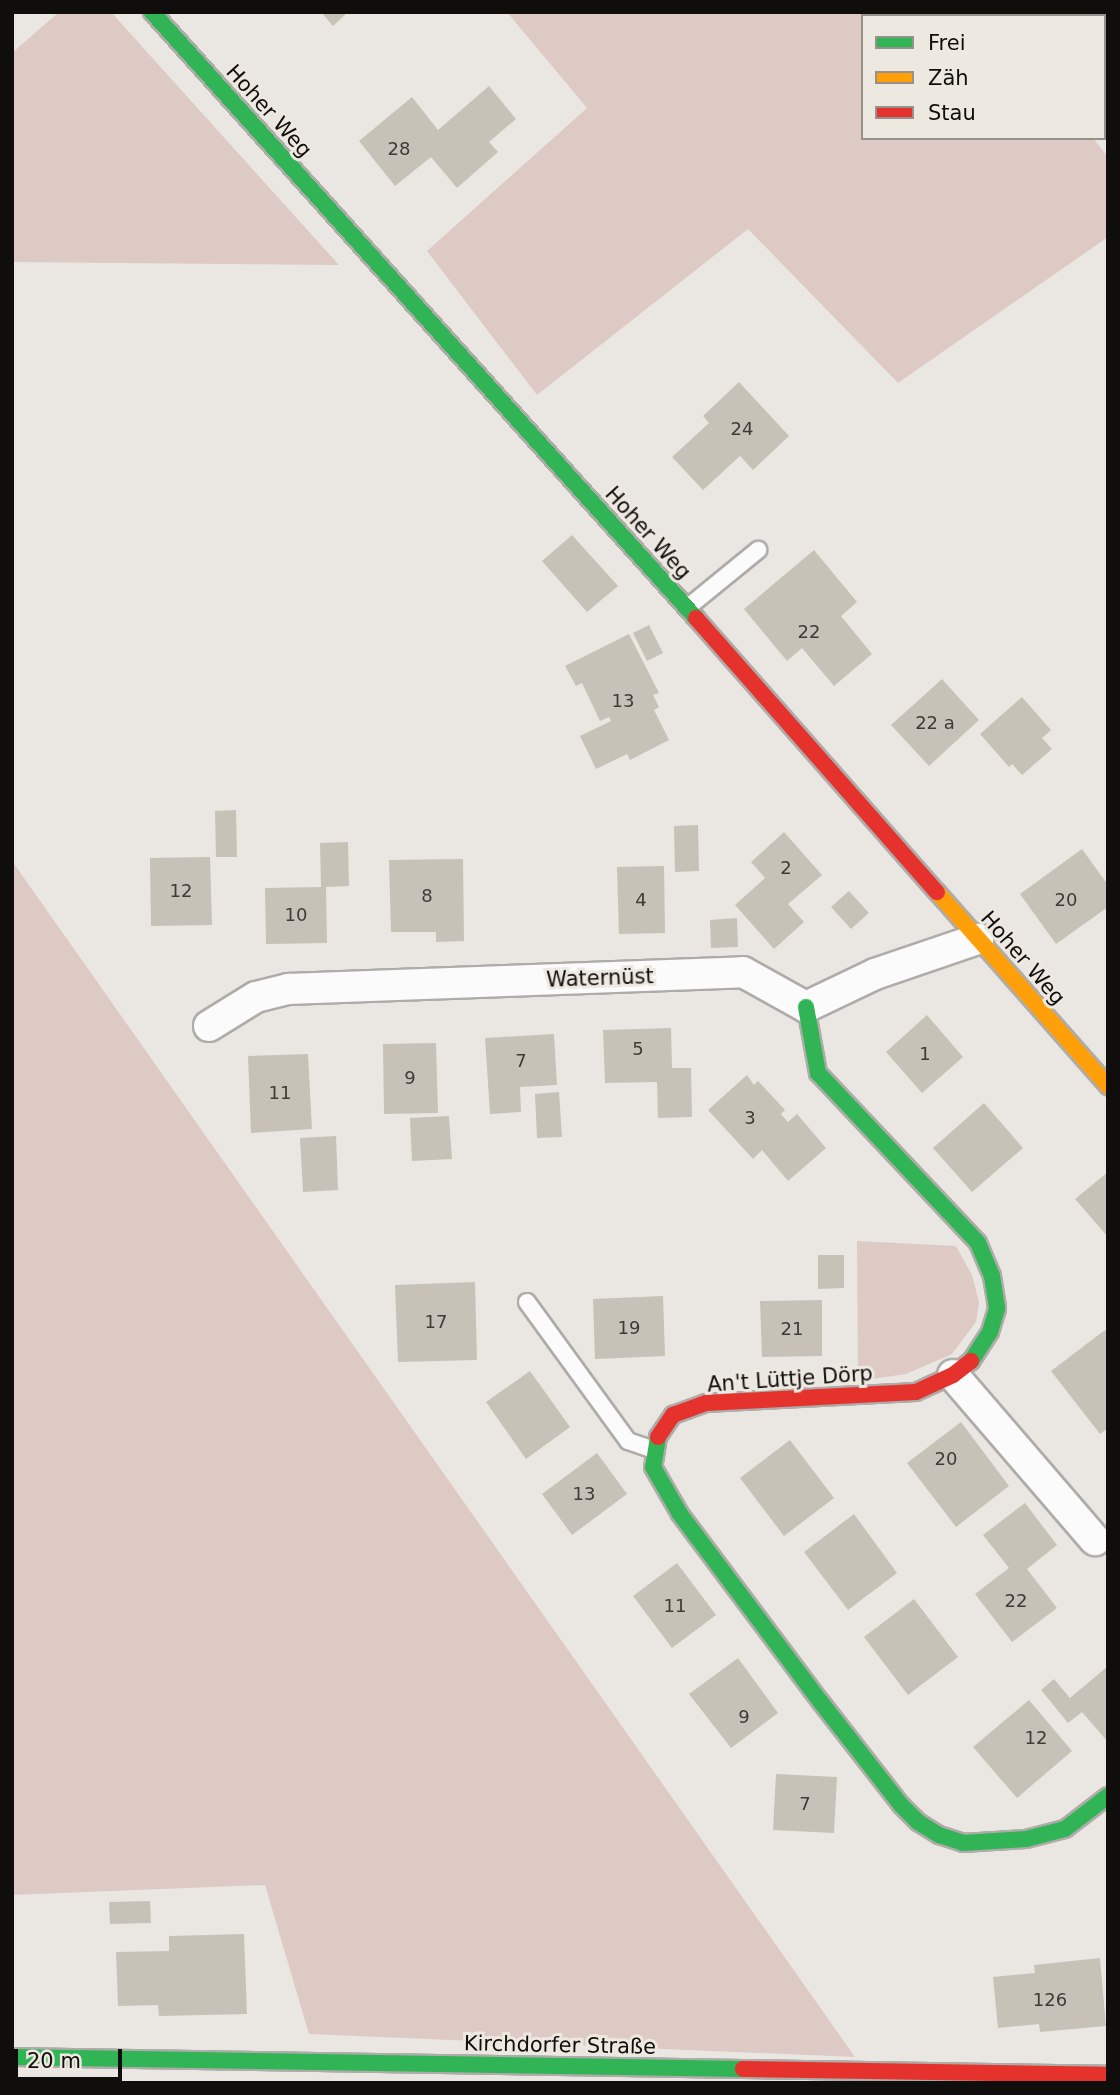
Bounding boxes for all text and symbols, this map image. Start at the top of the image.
legend [861,14,1106,140]
text: Frei [928,31,965,55]
street label: Hoher Weg [221,59,317,163]
text: Zäh [928,66,969,90]
text: Stau [928,101,976,125]
house number: 28 [388,138,410,160]
house number: 24 [731,418,753,440]
street label: Hoher Weg [600,481,696,585]
house number: 22 [798,621,820,643]
house number: 13 [612,690,634,712]
house number: 22 a [915,712,955,734]
house number: 2 [780,857,792,879]
house number: 12 [170,880,192,902]
house number: 8 [421,885,433,907]
house number: 4 [635,889,647,911]
house number: 20 [1055,889,1077,911]
house number: 10 [285,904,307,926]
street label: Hoher Weg [975,906,1071,1010]
street label: Waternüst [546,964,654,992]
house number: 5 [632,1038,644,1060]
house number: 1 [919,1043,931,1065]
house number: 7 [515,1050,527,1072]
house number: 9 [404,1067,416,1089]
house number: 11 [269,1082,291,1104]
house number: 3 [744,1107,756,1129]
house number: 17 [425,1311,447,1333]
house number: 19 [618,1317,640,1339]
house number: 21 [781,1318,803,1340]
street label: An't Lüttje Dörp [706,1361,874,1397]
house number: 20 [935,1448,957,1470]
house number: 13 [573,1483,595,1505]
house number: 22 [1005,1590,1027,1612]
house number: 11 [664,1595,686,1617]
house number: 9 [738,1706,750,1728]
house number: 12 [1025,1727,1047,1749]
house number: 7 [799,1793,811,1815]
house number: 126 [1033,1989,1067,2011]
street label: Kirchdorfer Straße [464,2031,656,2059]
scale bar [18,2036,126,2080]
text: 20 m [27,2049,81,2073]

